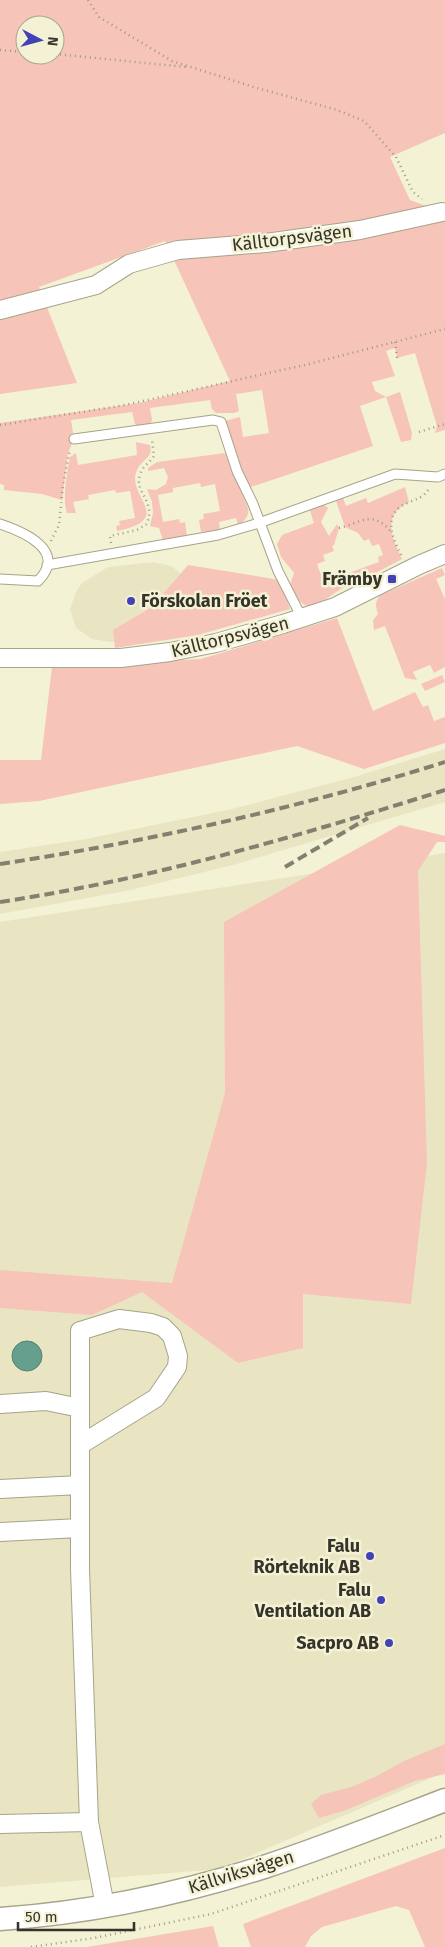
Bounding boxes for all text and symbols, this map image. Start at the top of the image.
north arrow [15,15,65,65]
text: N [43,36,61,47]
street label: Källtorpsvägen [231,220,353,256]
place label: Främby [322,568,383,590]
marker: Främby [386,573,398,585]
place label: Förskolan Fröet [141,590,269,612]
marker: Förskolan Fröet [125,595,137,607]
street label: Källtorpsvägen [169,612,291,662]
place label: Falu Rörteknik AB [254,1535,360,1578]
marker: Falu Rörteknik AB [364,1550,376,1562]
place label: Falu Ventilation AB [254,1579,371,1622]
marker: Falu Ventilation AB [375,1594,387,1606]
place label: Sacpro AB [296,1632,379,1654]
marker: Sacpro AB [383,1637,395,1649]
street label: Källviksvägen [186,1846,296,1898]
scale bar [18,1900,134,1932]
text: 50 m [25,1908,58,1926]

